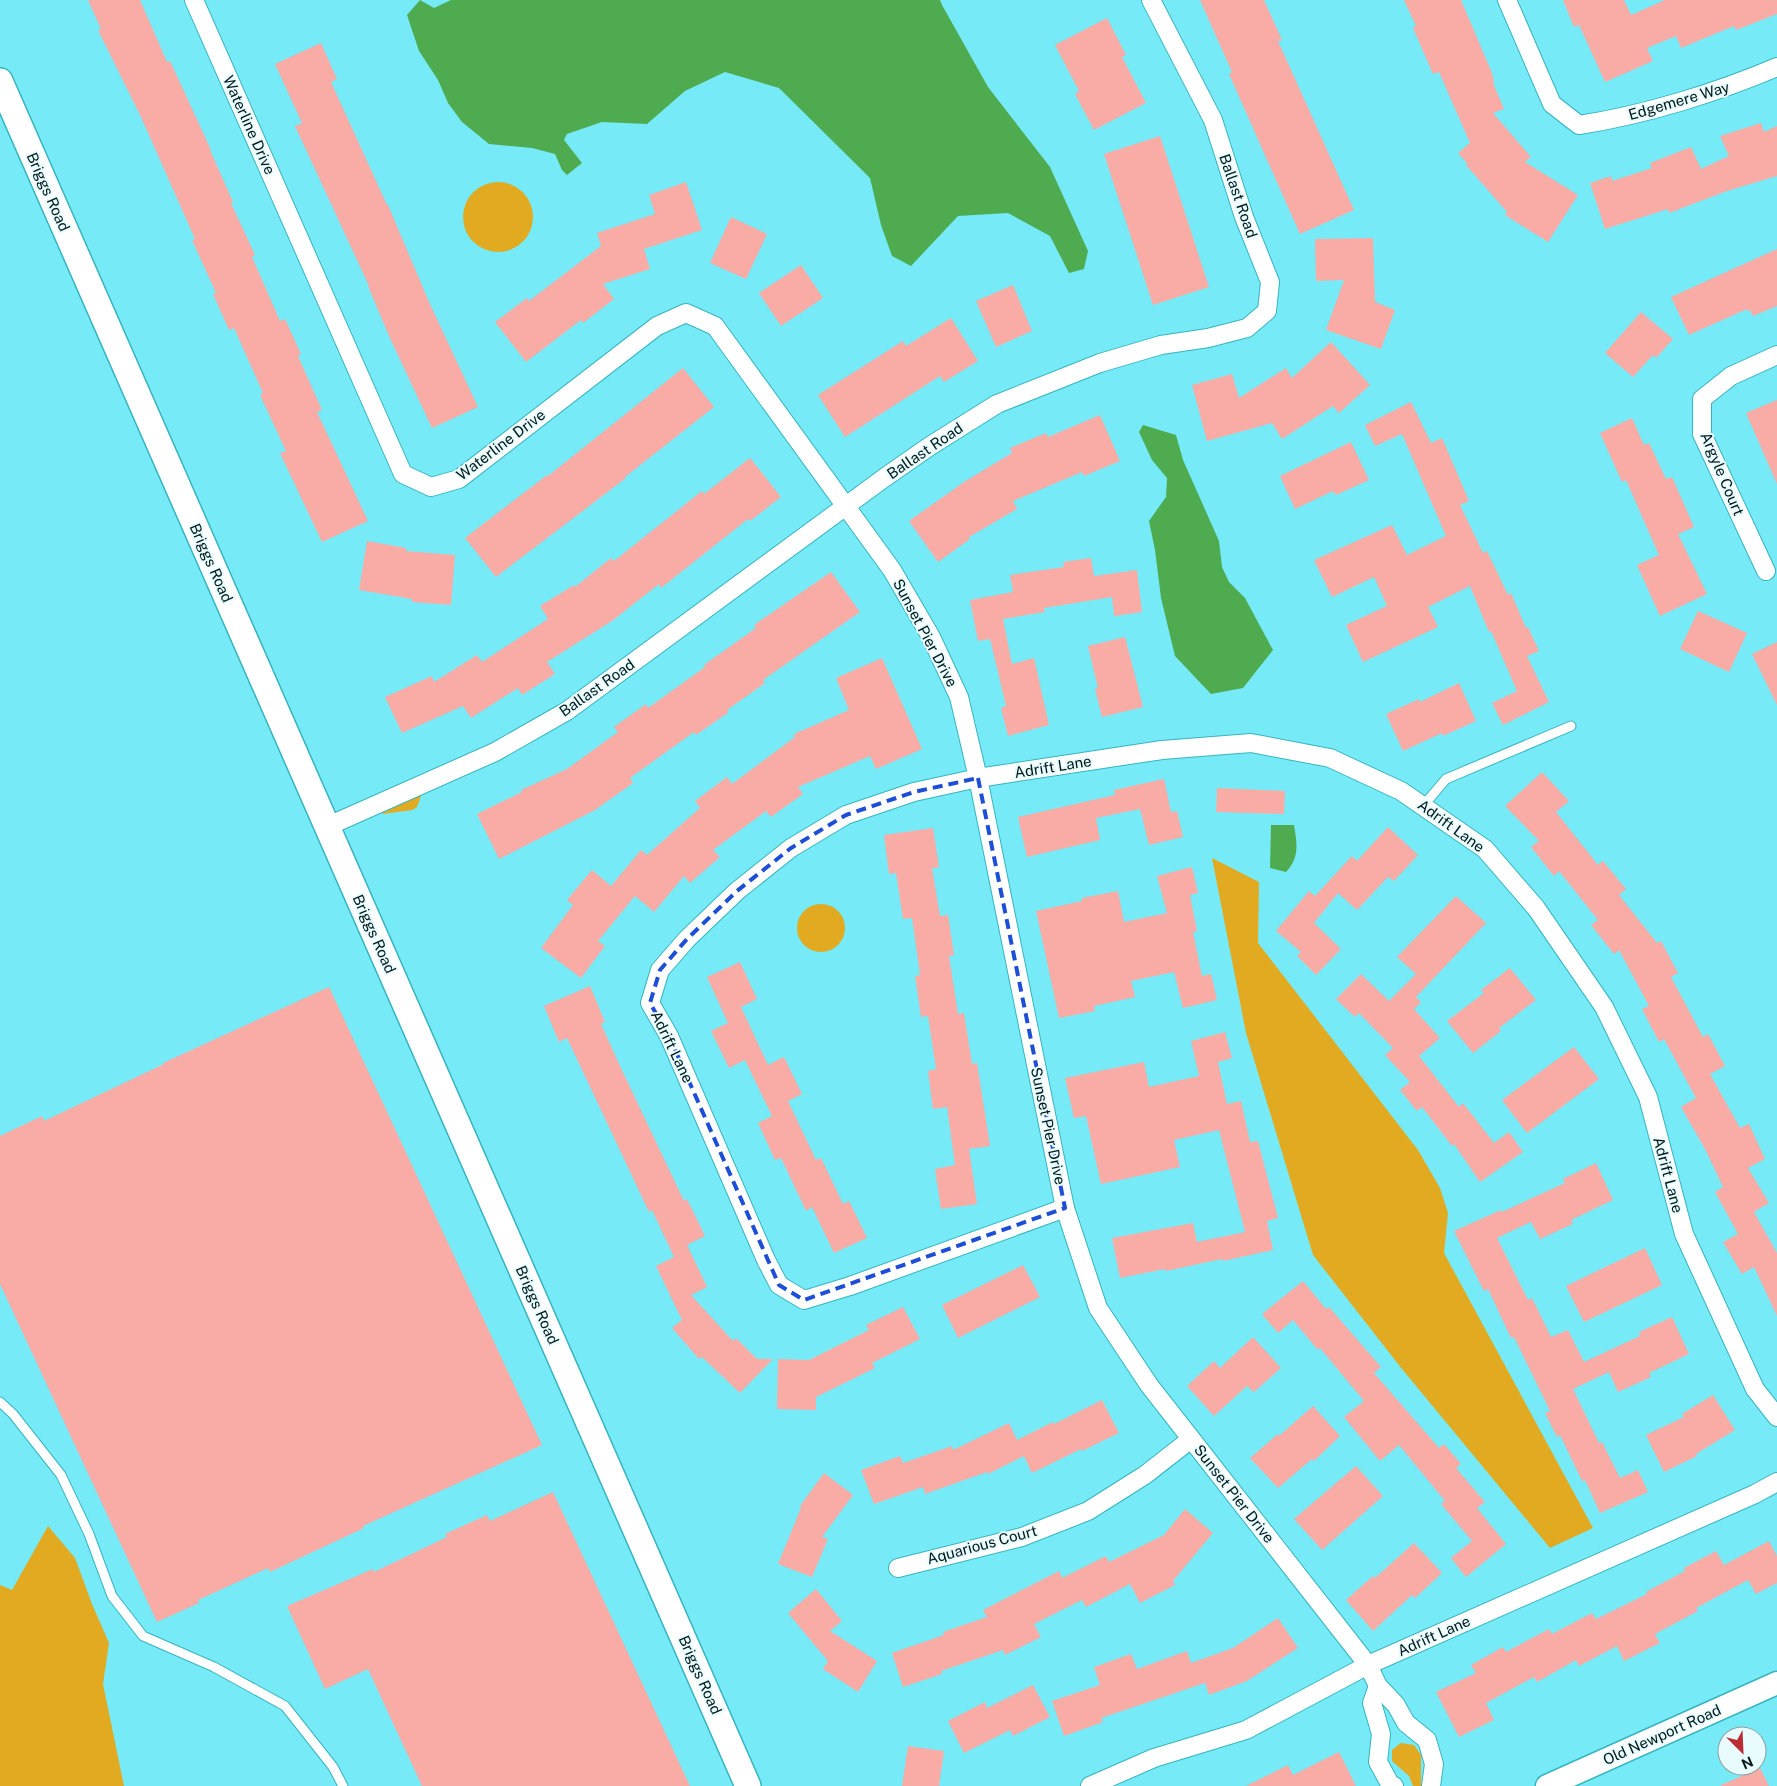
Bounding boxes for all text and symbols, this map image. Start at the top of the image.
street label: Waterline Drive [220,73,279,177]
street label: Edgemere Way [1626,78,1731,123]
street label: Briggs Road [24,150,73,234]
street label: Ballast Road [1216,152,1261,240]
street label: Waterline Drive [453,406,548,483]
street label: Ballast Road [884,419,966,482]
street label: Argyle Court [1697,430,1748,518]
street label: Briggs Road [187,521,236,605]
street label: Sunset Pier Drive [890,576,961,690]
street label: Ballast Road [556,655,638,720]
street label: Adrift Lane [1013,752,1093,781]
street label: Adrift Lane [1415,796,1488,855]
street label: Briggs Road [350,892,399,976]
street label: Adrift Lane [648,1008,697,1086]
street label: Sunset Pier Drive [1028,1066,1069,1186]
street label: Adrift Lane [1650,1135,1687,1215]
street label: Briggs Road [513,1263,562,1347]
street label: Sunset Pier Drive [1191,1441,1278,1546]
street label: Aquarious Court [925,1522,1039,1567]
street label: Adrift Lane [1395,1612,1473,1659]
street label: Briggs Road [676,1633,725,1717]
street label: Old Newport Road [1600,1701,1723,1768]
north arrow [1717,1726,1767,1776]
text: N [1739,1753,1756,1772]

